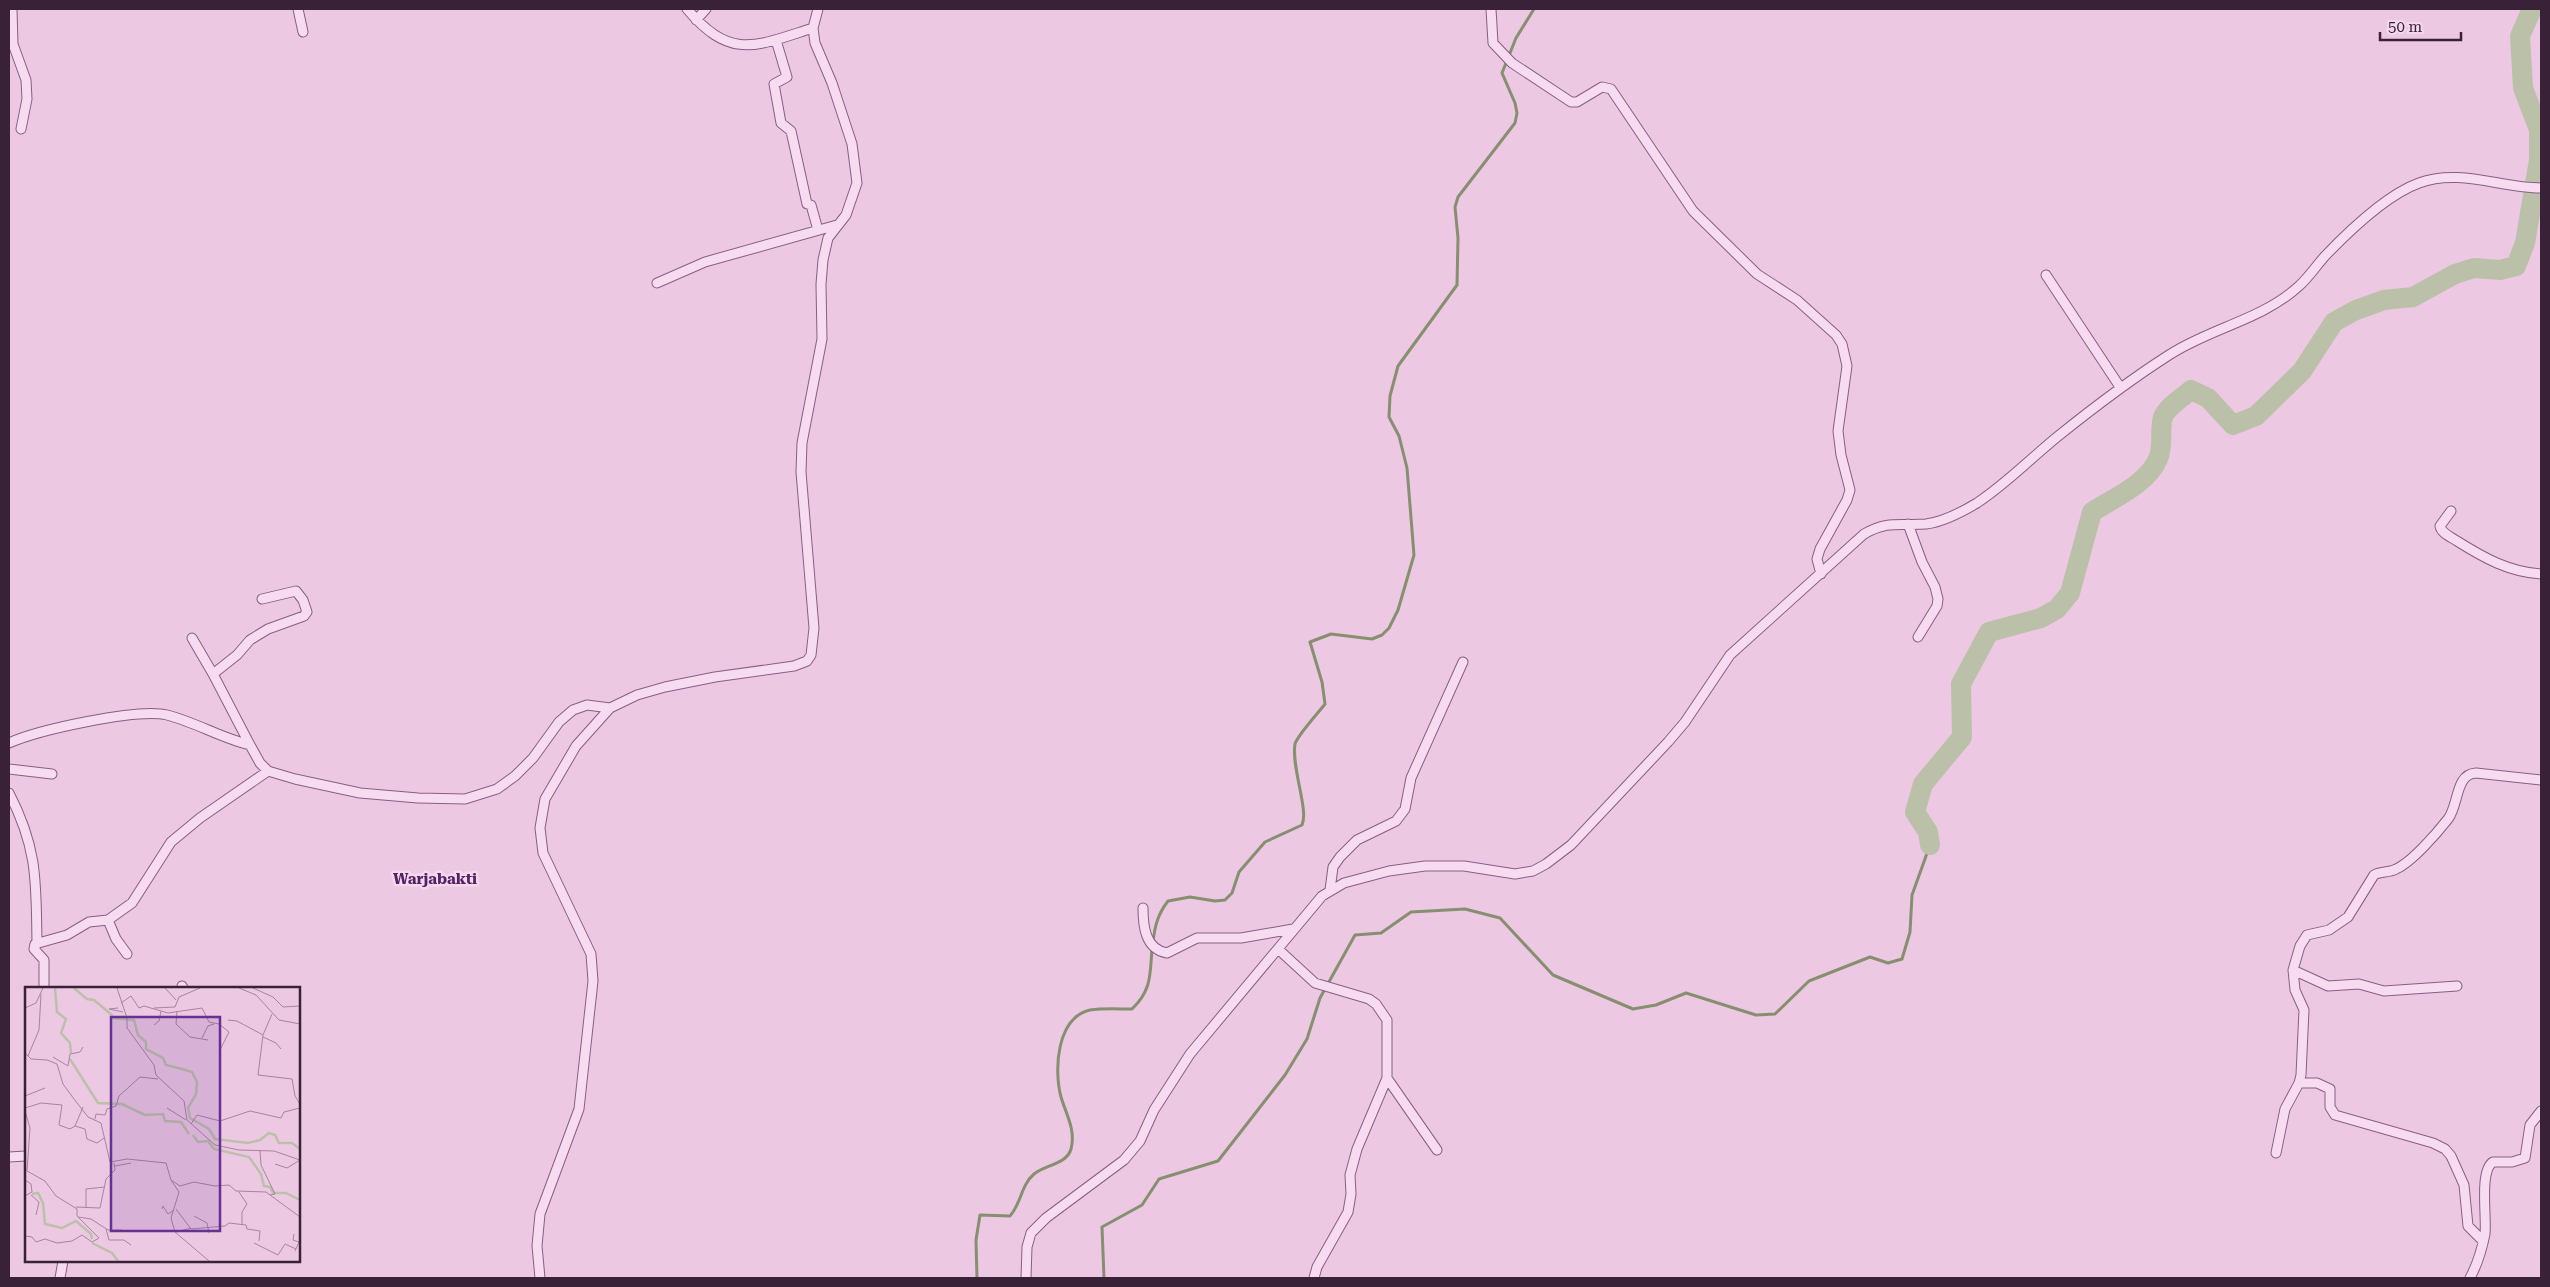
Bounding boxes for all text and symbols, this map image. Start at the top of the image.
scale bar [2380,10,2461,42]
text: 50 m [2388,18,2423,36]
district label: Warjabakti [393,870,477,888]
inset map [25,987,300,1262]

